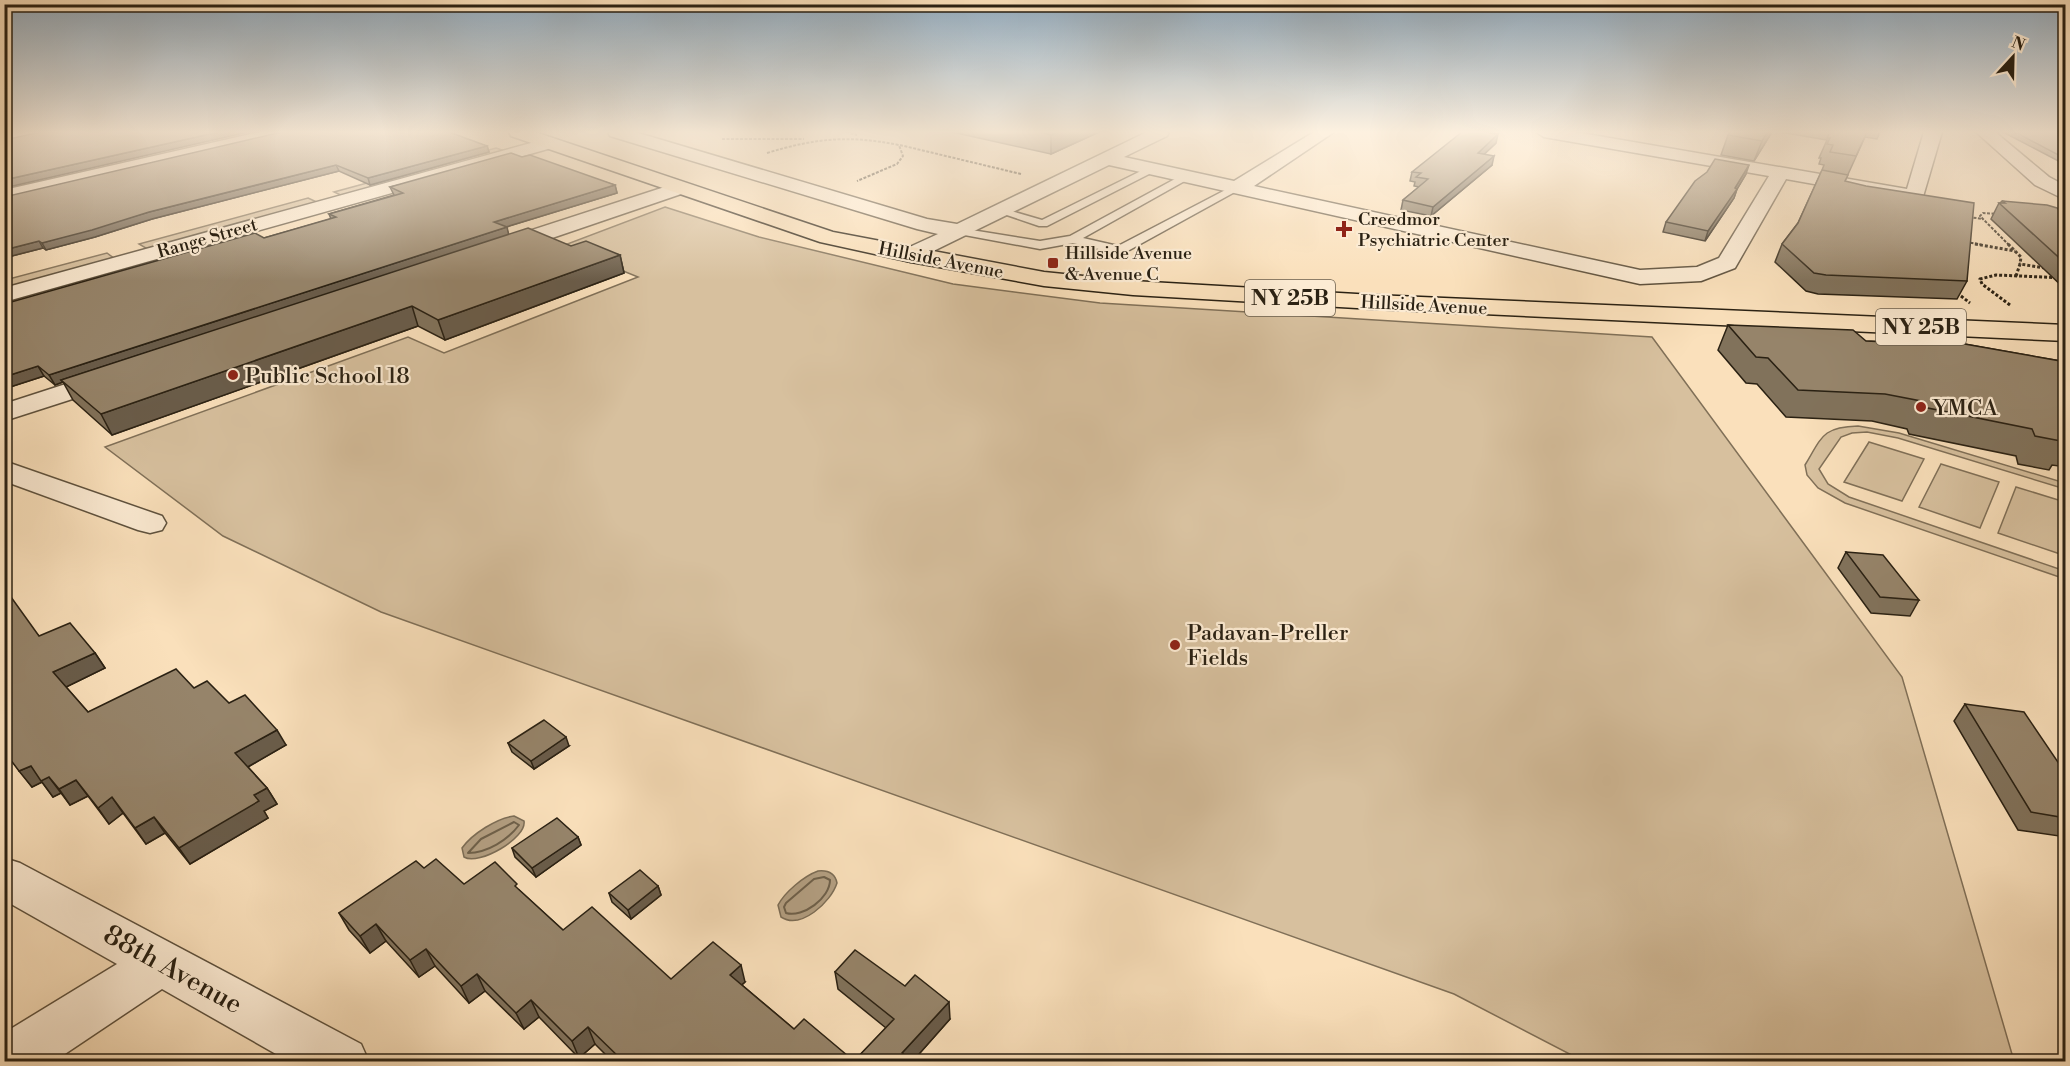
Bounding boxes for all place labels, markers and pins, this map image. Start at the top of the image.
place label: Creedmor Psychiatric Center [1358,208,1510,252]
marker: Creedmor Psychiatric Center [1335,220,1353,238]
place label: Hillside Avenue & Avenue C [1065,242,1192,286]
marker: Hillside Avenue & Avenue C [1046,256,1060,270]
place label: Public School 18 [245,363,410,390]
marker: Public School 18 [226,368,240,382]
place label: YMCA [1932,395,1999,422]
marker: YMCA [1914,400,1928,414]
place label: Padavan-Preller Fields [1187,620,1348,672]
marker: Padavan-Preller Fields [1168,638,1182,652]

